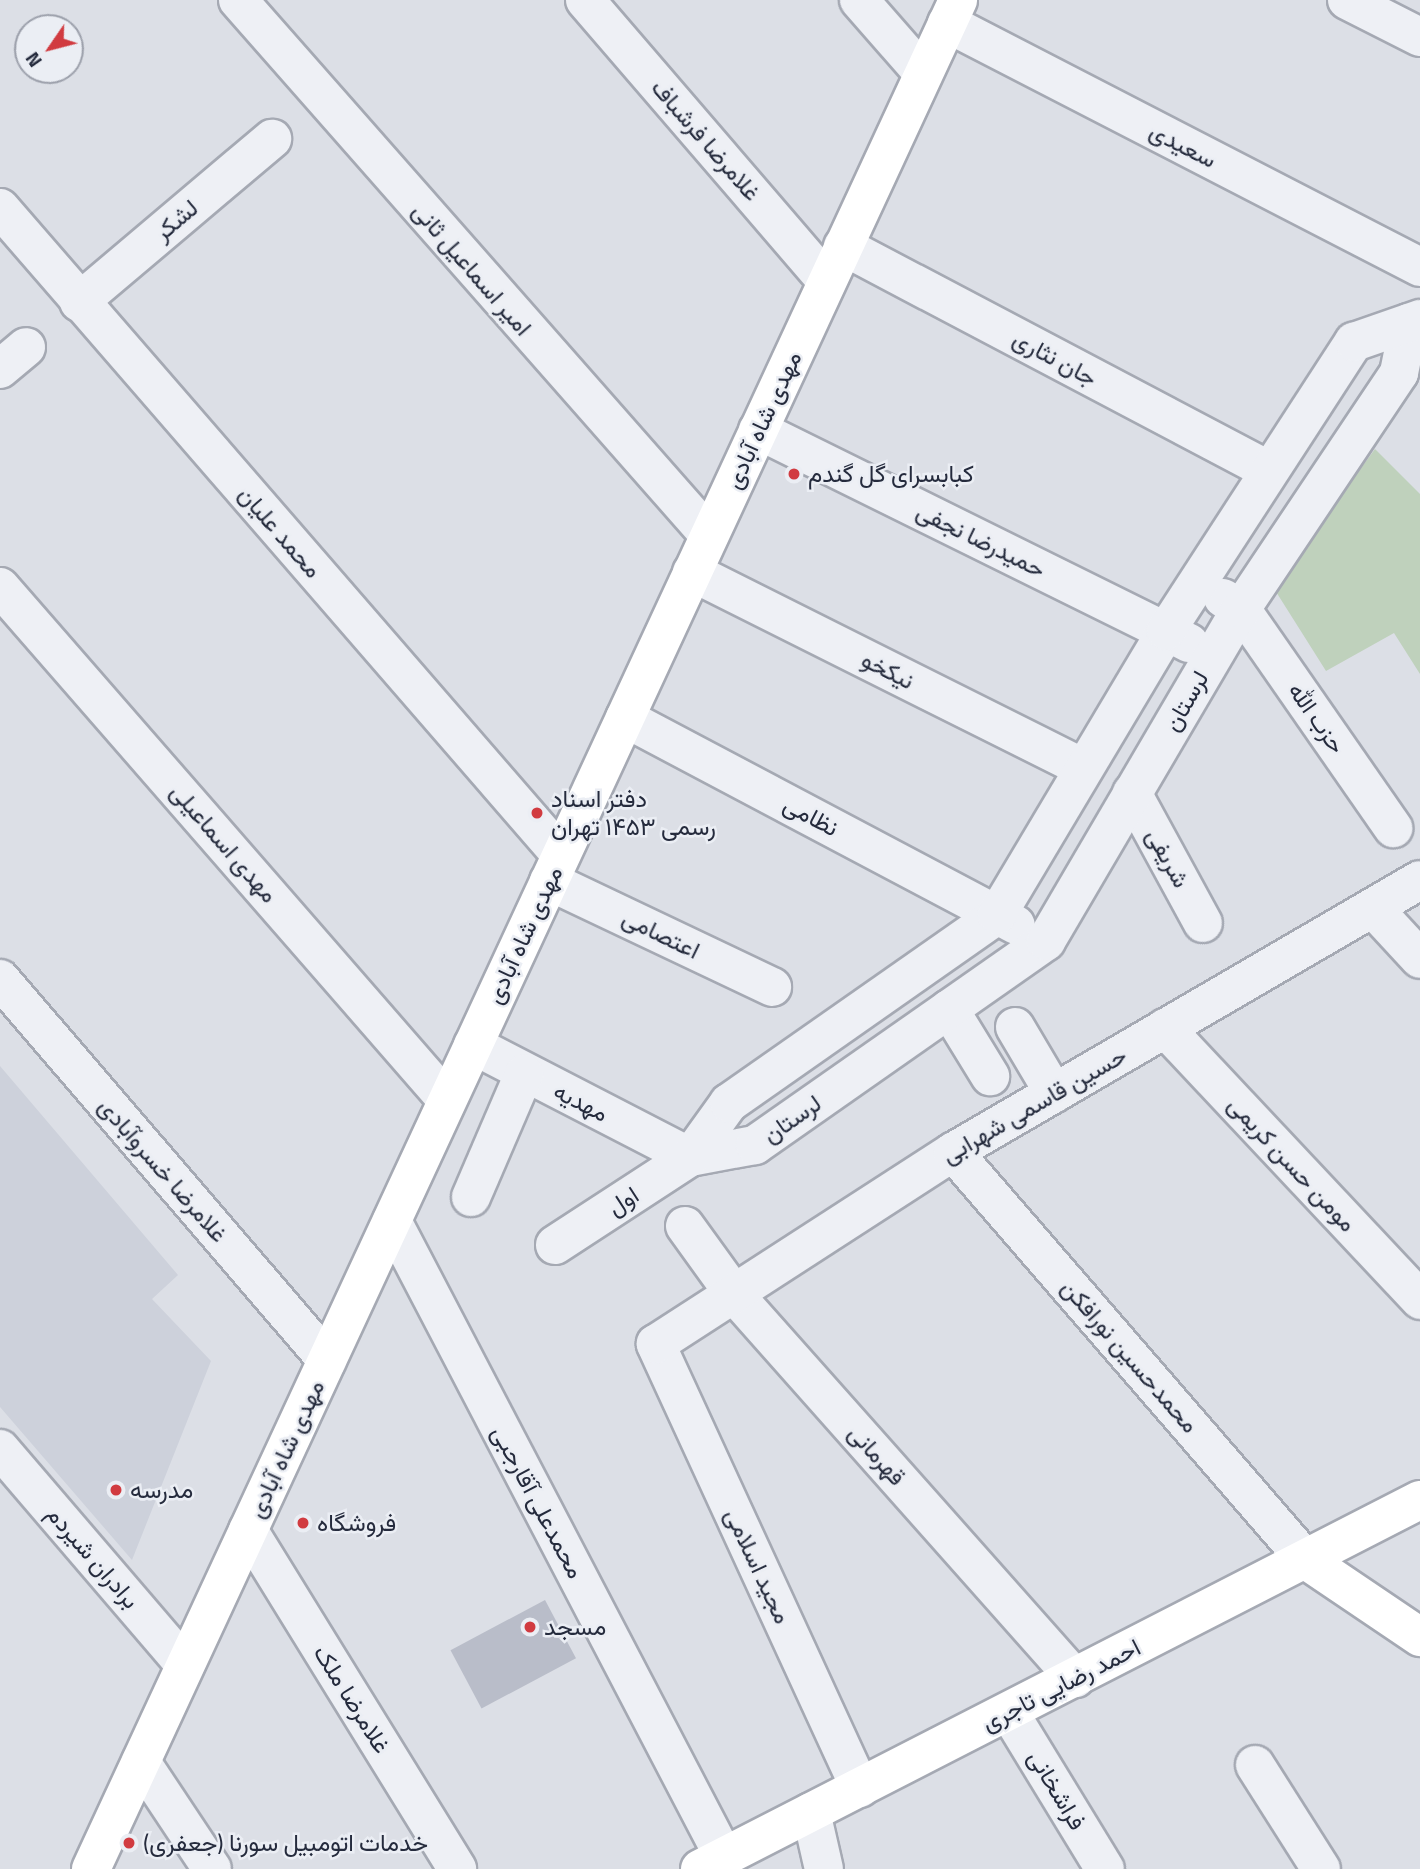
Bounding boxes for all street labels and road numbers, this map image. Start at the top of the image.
street label: غلامرضا فرشباف [645,73,767,207]
street label: سعیدی [1145,116,1221,174]
street label: لشكر [148,193,204,247]
street label: امیر اسماعیل ثانی [406,197,538,341]
street label: جان نثاری [1008,324,1102,392]
street label: مهدی شاه آبادی [719,347,807,493]
street label: محمد علیان [232,480,328,584]
street label: حمیدرضا نجفی [912,496,1050,584]
street label: نیکخو [857,645,919,695]
street label: لرستان [1157,666,1215,736]
street label: حزب الله [1282,677,1352,759]
street label: مهدی اسماعیلی [164,777,284,909]
street label: نظامی [779,790,843,842]
street label: شریفی [1140,823,1196,893]
street label: مهدی شاه آبادی [480,862,568,1008]
street label: اعتصامی [618,903,704,965]
street label: حسین قاسمی شهرابی [936,1040,1132,1170]
street label: مهدیه [549,1076,613,1128]
street label: لرستان [757,1089,827,1149]
street label: مومن حسن کریمی [1222,1090,1362,1238]
street label: غلامرضا خسروآبادی [92,1092,234,1248]
street label: اول [602,1180,644,1222]
street label: محمدحسین نورافکن [1055,1273,1205,1439]
street label: مهدی شاه آبادی [242,1376,330,1522]
street label: قهرمانی [842,1419,912,1491]
street label: محمدعلی آقارجبی [486,1421,590,1583]
street label: برادران شیردم [40,1500,146,1614]
street label: مجید اسلامی [719,1504,797,1628]
street label: احمد رضایی تاجری [977,1633,1145,1737]
street label: غلامرضا ملک [308,1640,396,1758]
street label: فراشخانی [1022,1745,1092,1835]

